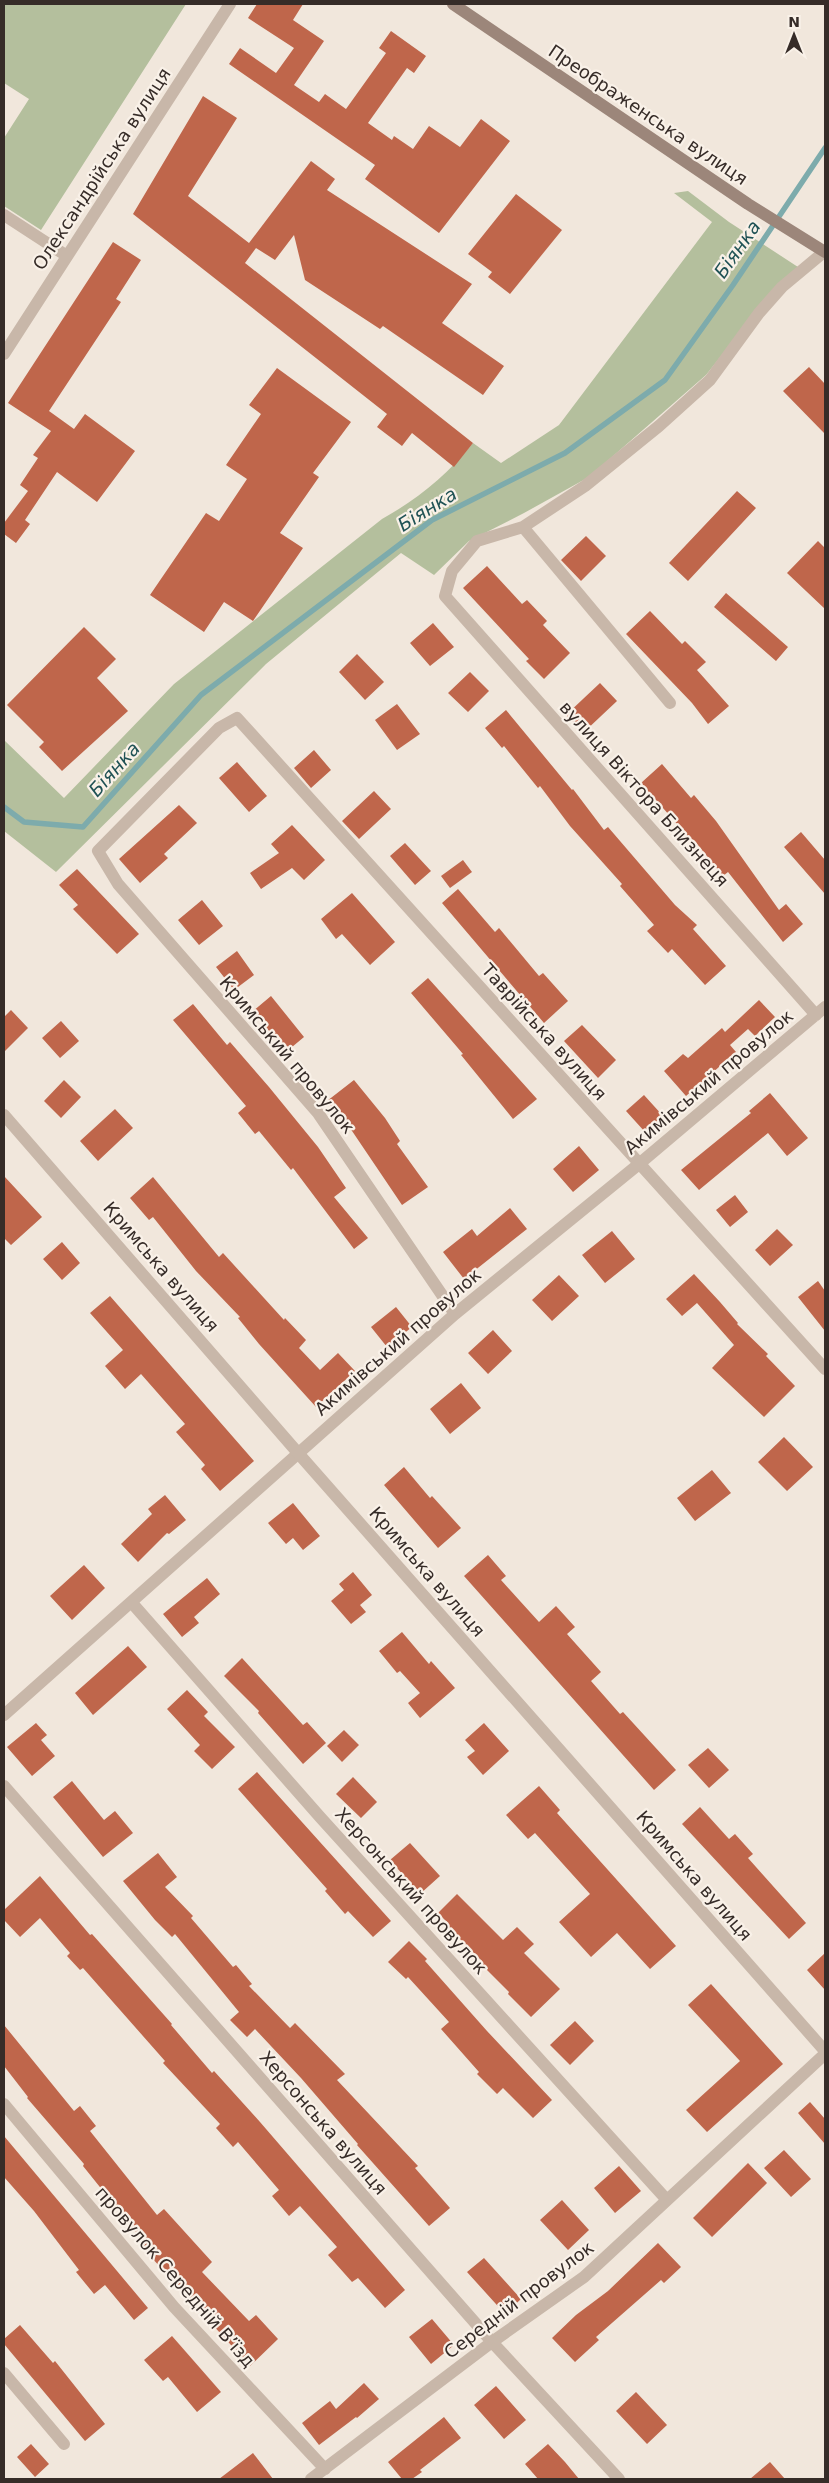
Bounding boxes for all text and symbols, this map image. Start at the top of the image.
north arrow [769,10,819,60]
text: N [788,14,800,30]
street label: Преображенська вулиця [545,40,752,189]
street label: Олександрійська вулиця [28,64,175,274]
water label: Біянка [709,216,765,282]
water label: Біянка [393,482,461,536]
street label: вулиця Віктора Близнеця [556,697,733,891]
water label: Біянка [84,737,144,801]
street label: Таврійська вулиця [477,958,611,1104]
street label: Кримський провулок [215,972,359,1138]
street label: Акимівський провулок [620,1005,797,1158]
street label: Кримська вулиця [99,1197,223,1336]
street label: Акимівський провулок [310,1264,485,1420]
street label: Кримська вулиця [365,1502,489,1641]
street label: Херсонський провулок [331,1803,492,1978]
street label: Кримська вулиця [632,1806,756,1945]
street label: Херсонська вулиця [255,2047,391,2199]
street label: провулок Середній Вʼїзд [91,2182,260,2371]
street label: Середній провулок [440,2236,598,2363]

